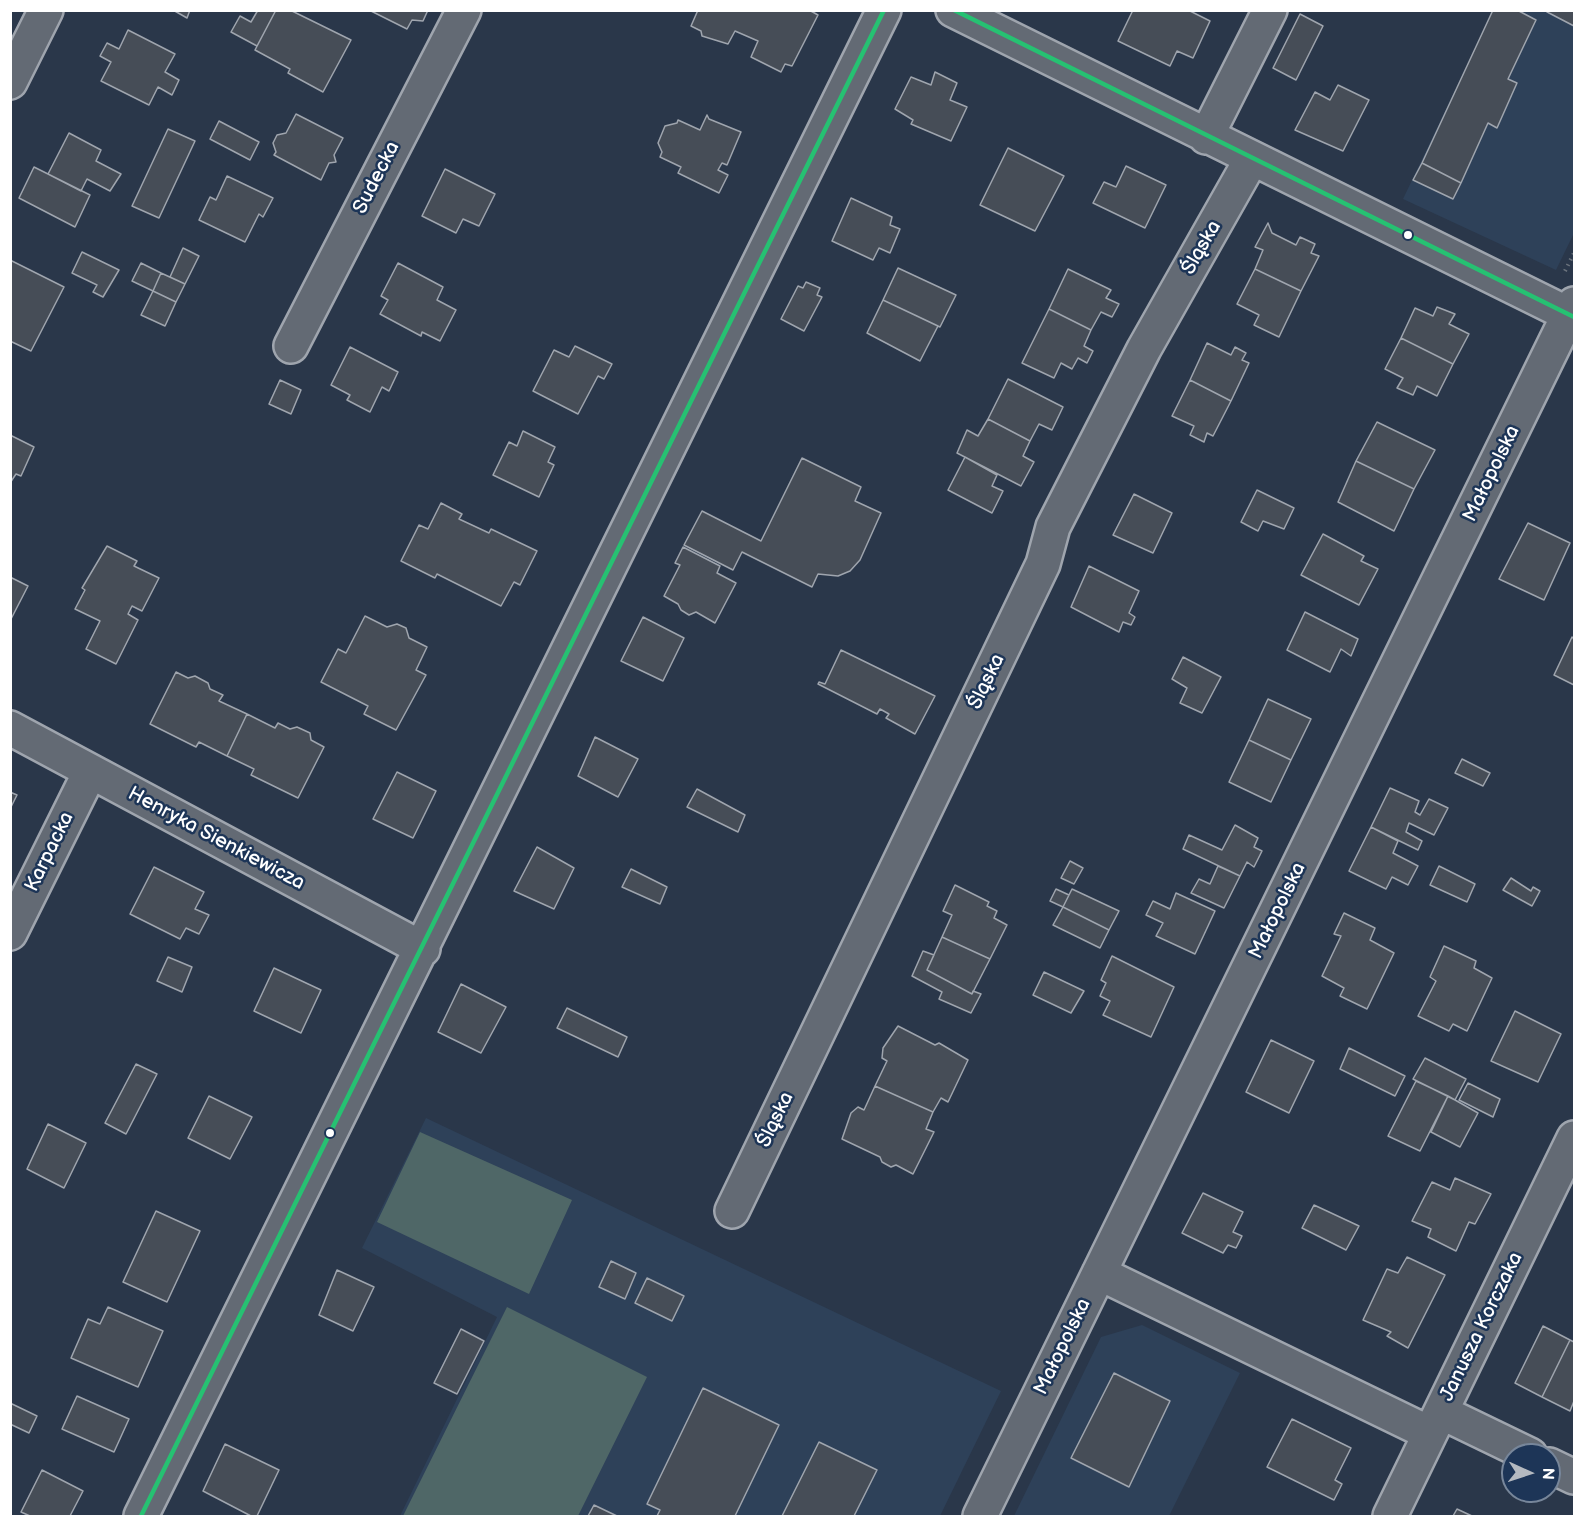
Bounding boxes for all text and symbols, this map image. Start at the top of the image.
street label: Sudecka [349,138,405,218]
street label: Śląska [1177,217,1227,279]
unlabelled marker [1402,229,1414,241]
street label: Małopolska [1458,422,1526,526]
street label: Śląska [963,650,1011,714]
street label: Henryka Sienkiewicza [123,782,309,896]
street label: Karpacka [20,808,80,896]
street label: Małopolska [1244,859,1312,963]
street label: Śląska [752,1088,800,1152]
unlabelled marker [324,1127,336,1139]
street label: Janusza Korczaka [1436,1249,1528,1405]
street label: Małopolska [1029,1295,1097,1399]
north arrow [1501,1443,1561,1503]
text: N [1538,1467,1557,1480]

